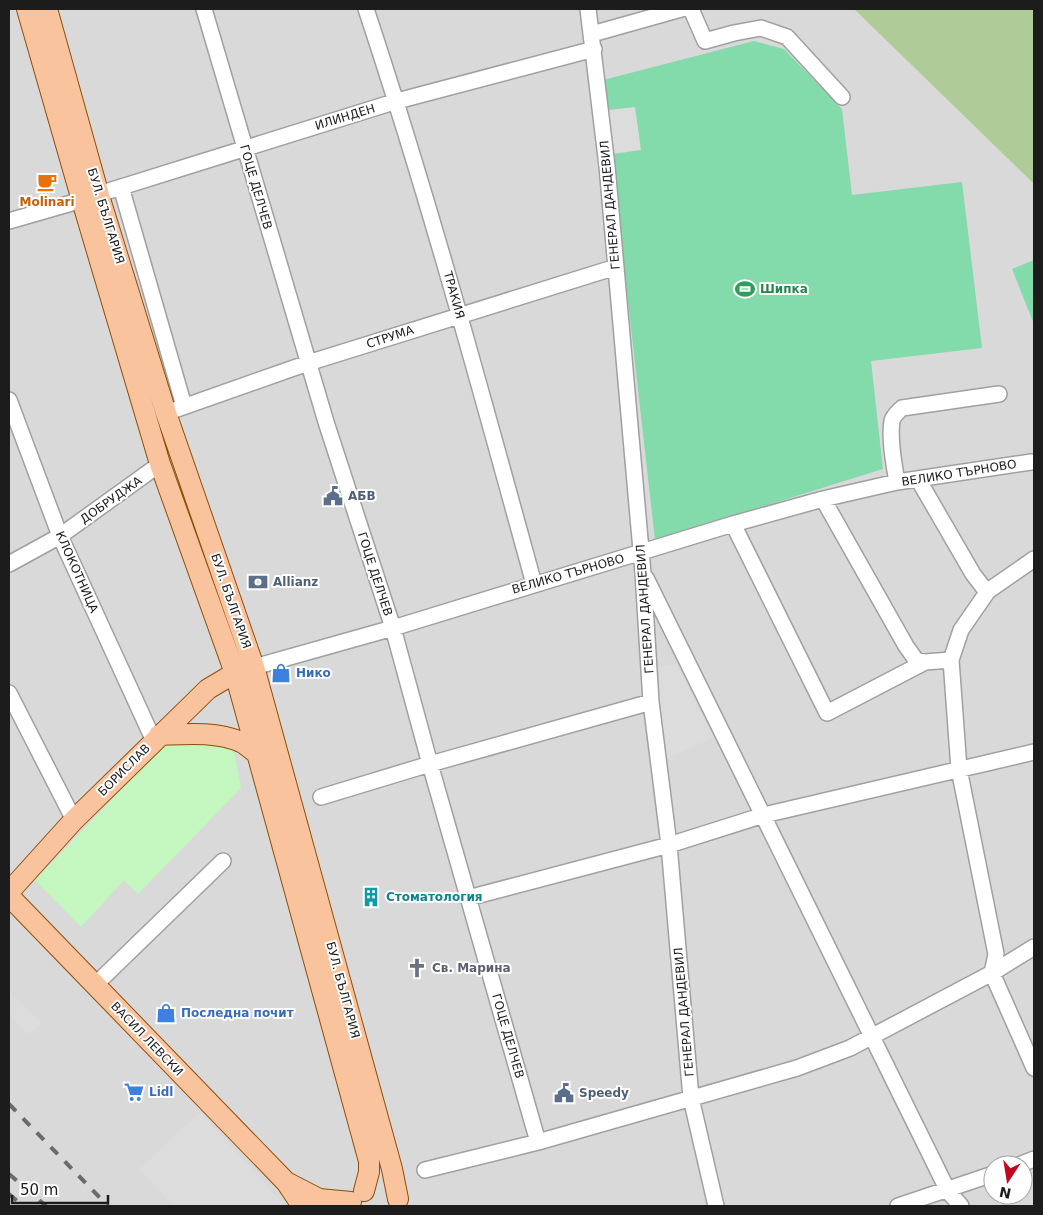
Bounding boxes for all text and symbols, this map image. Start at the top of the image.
street label: ИЛИНДЕН [313,101,377,133]
street label: ГЕНЕРАЛ ДАНДЕВИЛ [597,140,623,270]
street label: ГОЦЕ ДЕЛЧЕВ [237,143,275,231]
street label: БУЛ. БЪЛГАРИЯ [85,166,127,266]
cafe icon: Molinari [36,171,58,193]
place label: Molinari [19,195,75,209]
street label: ТРАКИЯ [440,269,467,320]
sports icon: Шипка [734,278,756,300]
place label: Шипка [760,282,808,296]
street label: СТРУМА [365,323,416,351]
street label: ВЕЛИКО ТЪРНОВО [900,457,1018,489]
street label: ДОБРУДЖА [77,473,145,526]
public building icon: АБВ [322,485,344,507]
place label: АБВ [348,489,376,503]
street label: КЛОКОТНИЦА [53,529,102,616]
street label: ГОЦЕ ДЕЛЧЕВ [355,530,395,618]
street label: ГЕНЕРАЛ ДАНДЕВИЛ [633,544,657,674]
street label: ВЕЛИКО ТЪРНОВО [510,551,626,597]
street label: БУЛ. БЪЛГАРИЯ [208,552,254,650]
bank icon: Allianz [247,571,269,593]
place label: Allianz [273,575,318,589]
shop icon: Нико [270,662,292,684]
place label: Нико [296,666,331,680]
street label: БОРИСЛАВ [95,741,153,799]
building icon: Стоматология [360,886,382,908]
place label: Стоматология [386,890,483,904]
street label: БУЛ. БЪЛГАРИЯ [323,940,363,1040]
street label: ГЕНЕРАЛ ДАНДЕВИЛ [671,947,697,1077]
church icon: Св. Марина [406,957,428,979]
place label: Св. Марина [432,961,511,975]
street label: ГОЦЕ ДЕЛЧЕВ [489,992,527,1080]
street label: ВАСИЛ ЛЕВСКИ [108,999,186,1079]
shop icon: Последна почит [155,1002,177,1024]
place label: Последна почит [181,1006,294,1020]
supermarket icon: Lidl [123,1081,145,1103]
public building icon: Speedy [553,1082,575,1104]
place label: Lidl [149,1085,173,1099]
place label: Speedy [579,1086,629,1100]
north arrow [983,1155,1033,1205]
scale bar [12,1172,109,1204]
text: 50 m [20,1181,58,1199]
text: N [998,1184,1013,1202]

